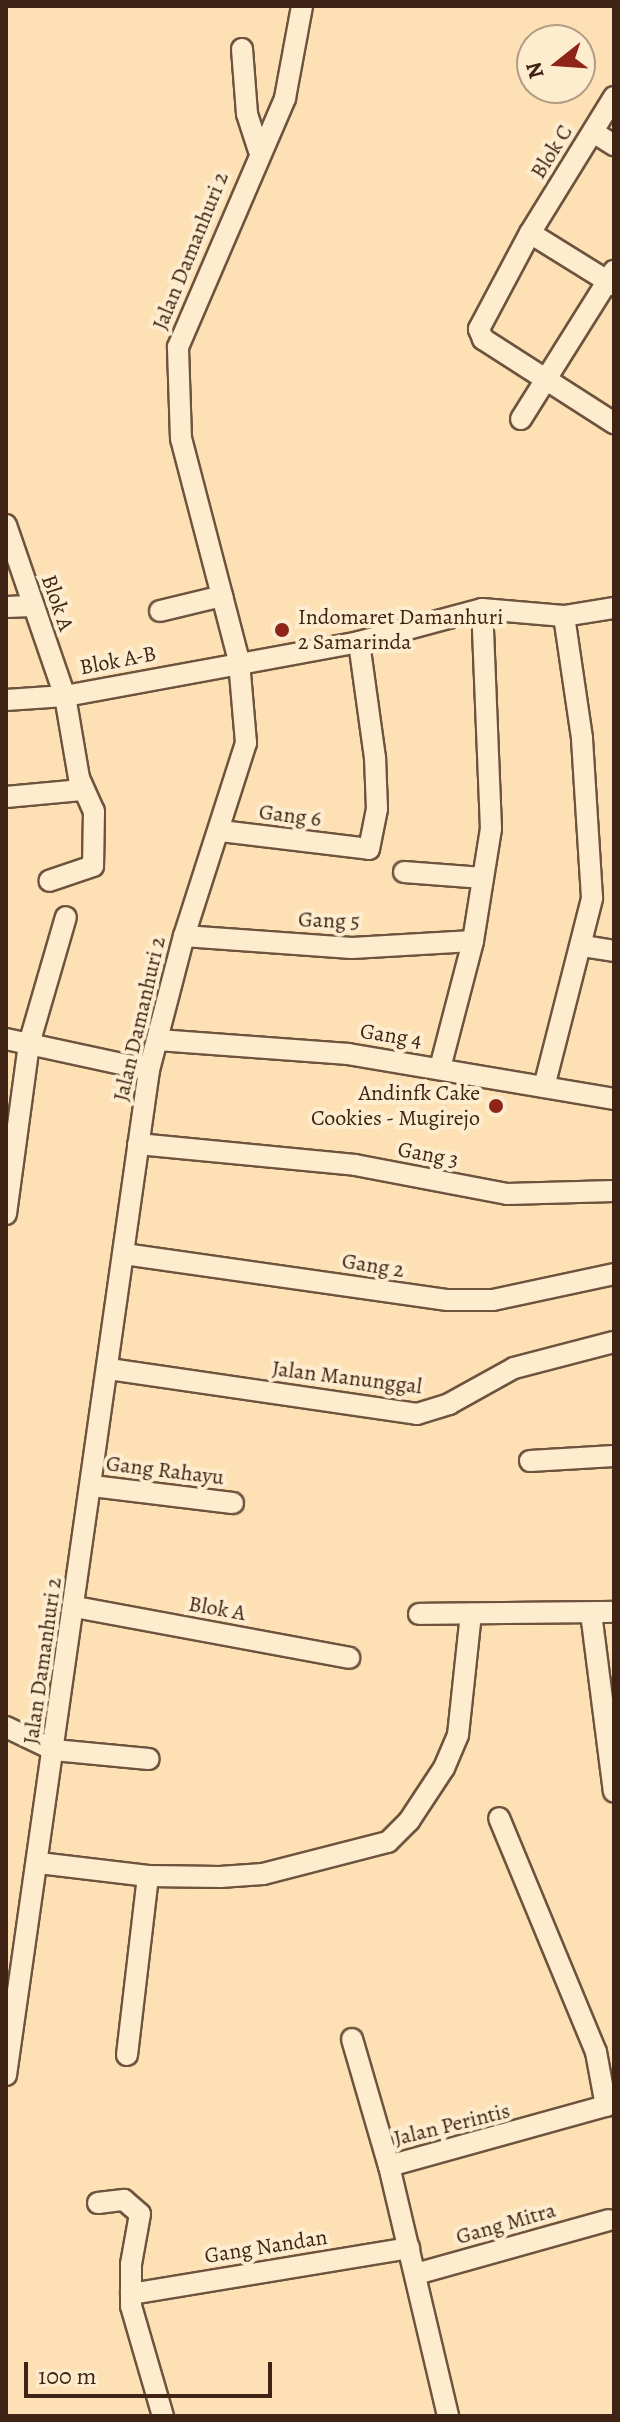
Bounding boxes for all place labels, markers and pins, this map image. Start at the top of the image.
place label: Indomaret Damanhuri 2 Samarinda [298,604,503,656]
marker: Indomaret Damanhuri 2 Samarinda [273,621,291,639]
place label: Andinfk Cake Cookies - Mugirejo [310,1080,480,1132]
marker: Andinfk Cake Cookies - Mugirejo [487,1097,505,1115]

